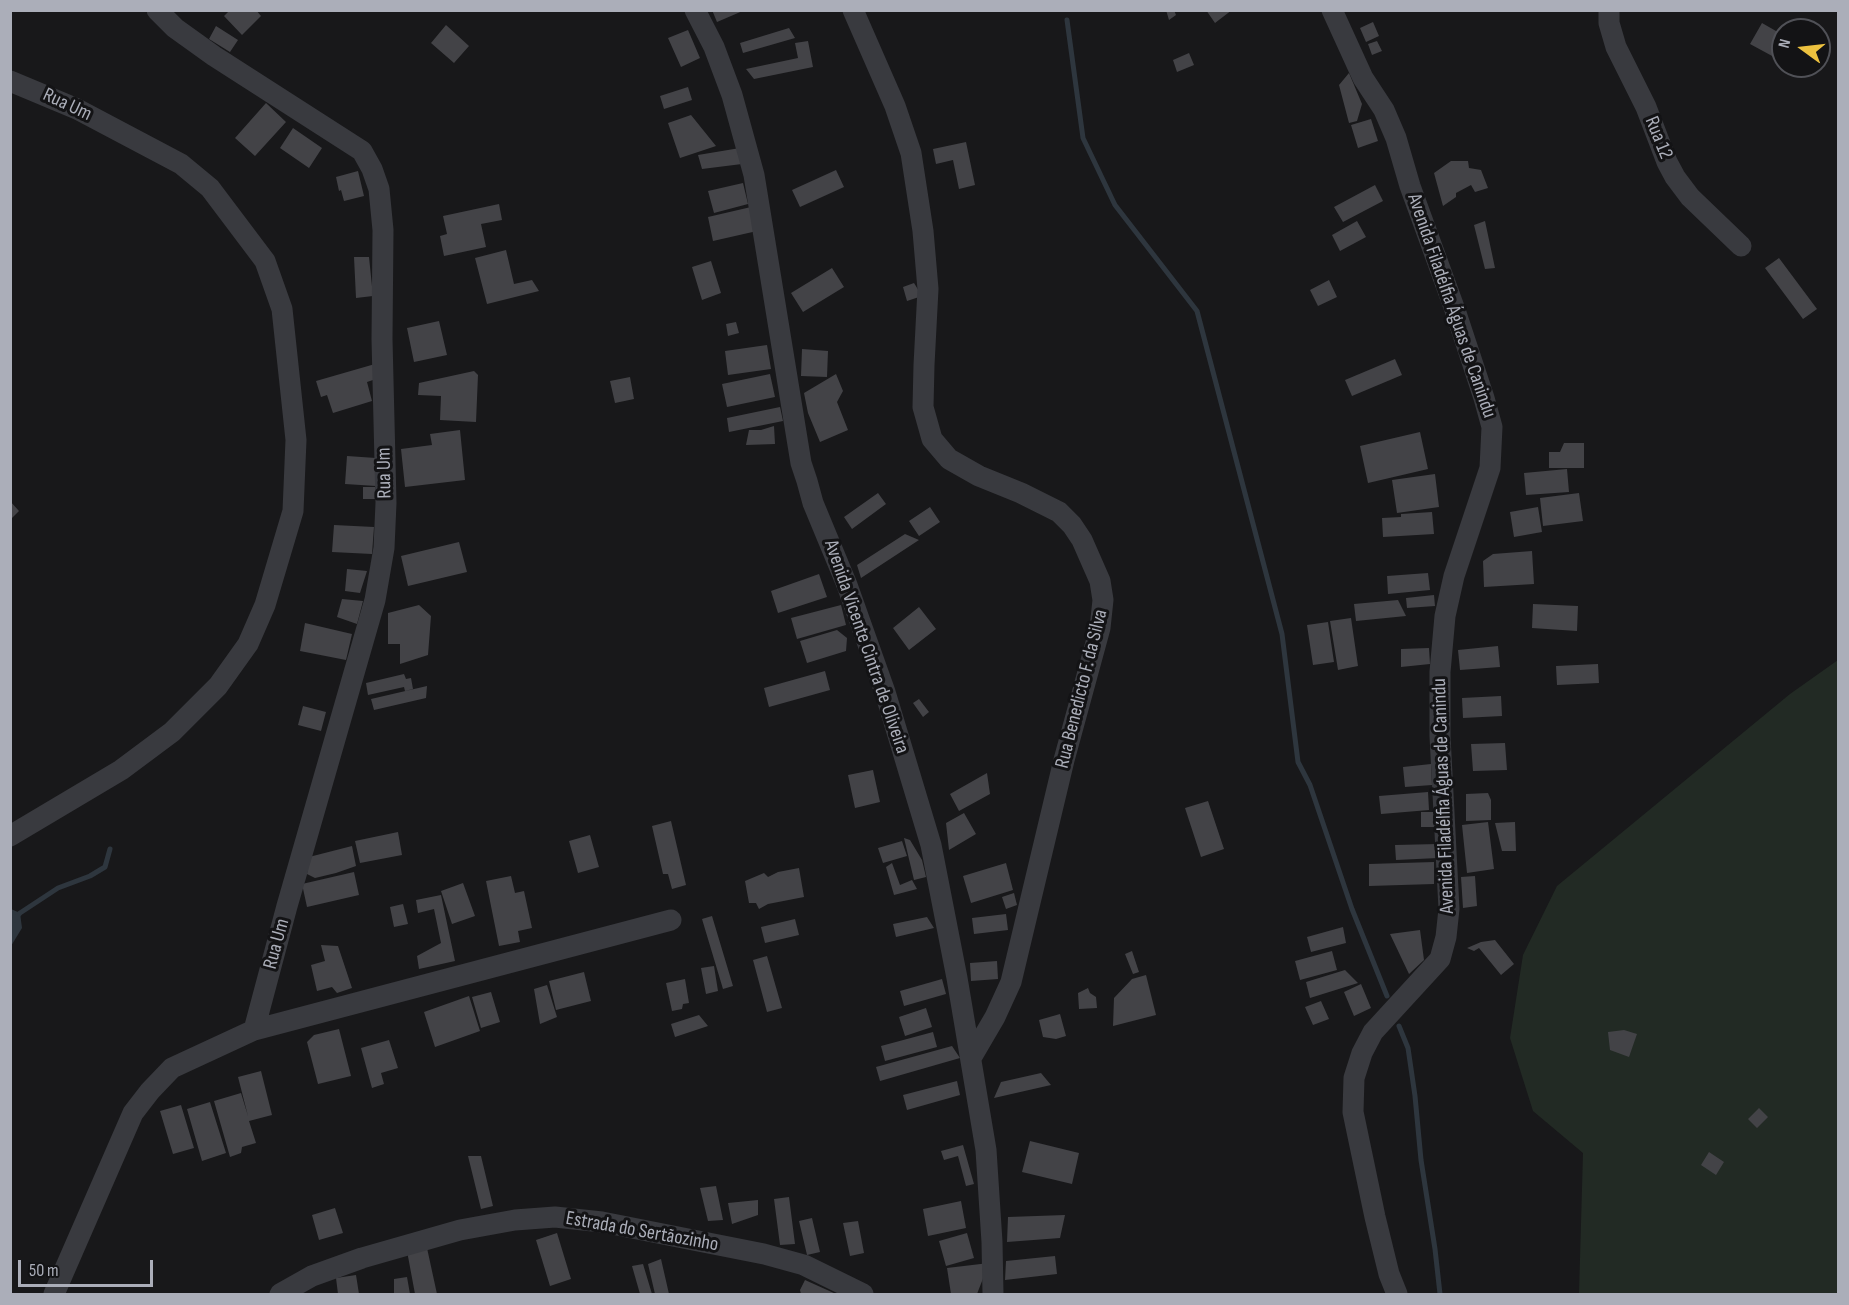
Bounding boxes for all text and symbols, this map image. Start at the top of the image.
north arrow [1771,18,1831,78]
text: N [1775,37,1795,50]
street label: Rua Um [39,83,95,127]
street label: Rua 12 [1639,113,1677,163]
street label: Avenida Filadélfia Águas de Canindu [1401,191,1501,421]
street label: Rua Um [373,447,397,499]
street label: Avenida Vicente Cintra de Oliveira [818,537,914,757]
street label: Rua Benedicto F. da Silva [1051,607,1113,771]
street label: Avenida Filadélfia Águas de Canindu [1428,678,1460,914]
street label: Rua Um [259,916,295,972]
street label: Estrada do Sertãozinho [564,1207,720,1257]
scale bar [21,1248,156,1286]
text: 50 m [29,1260,59,1281]

